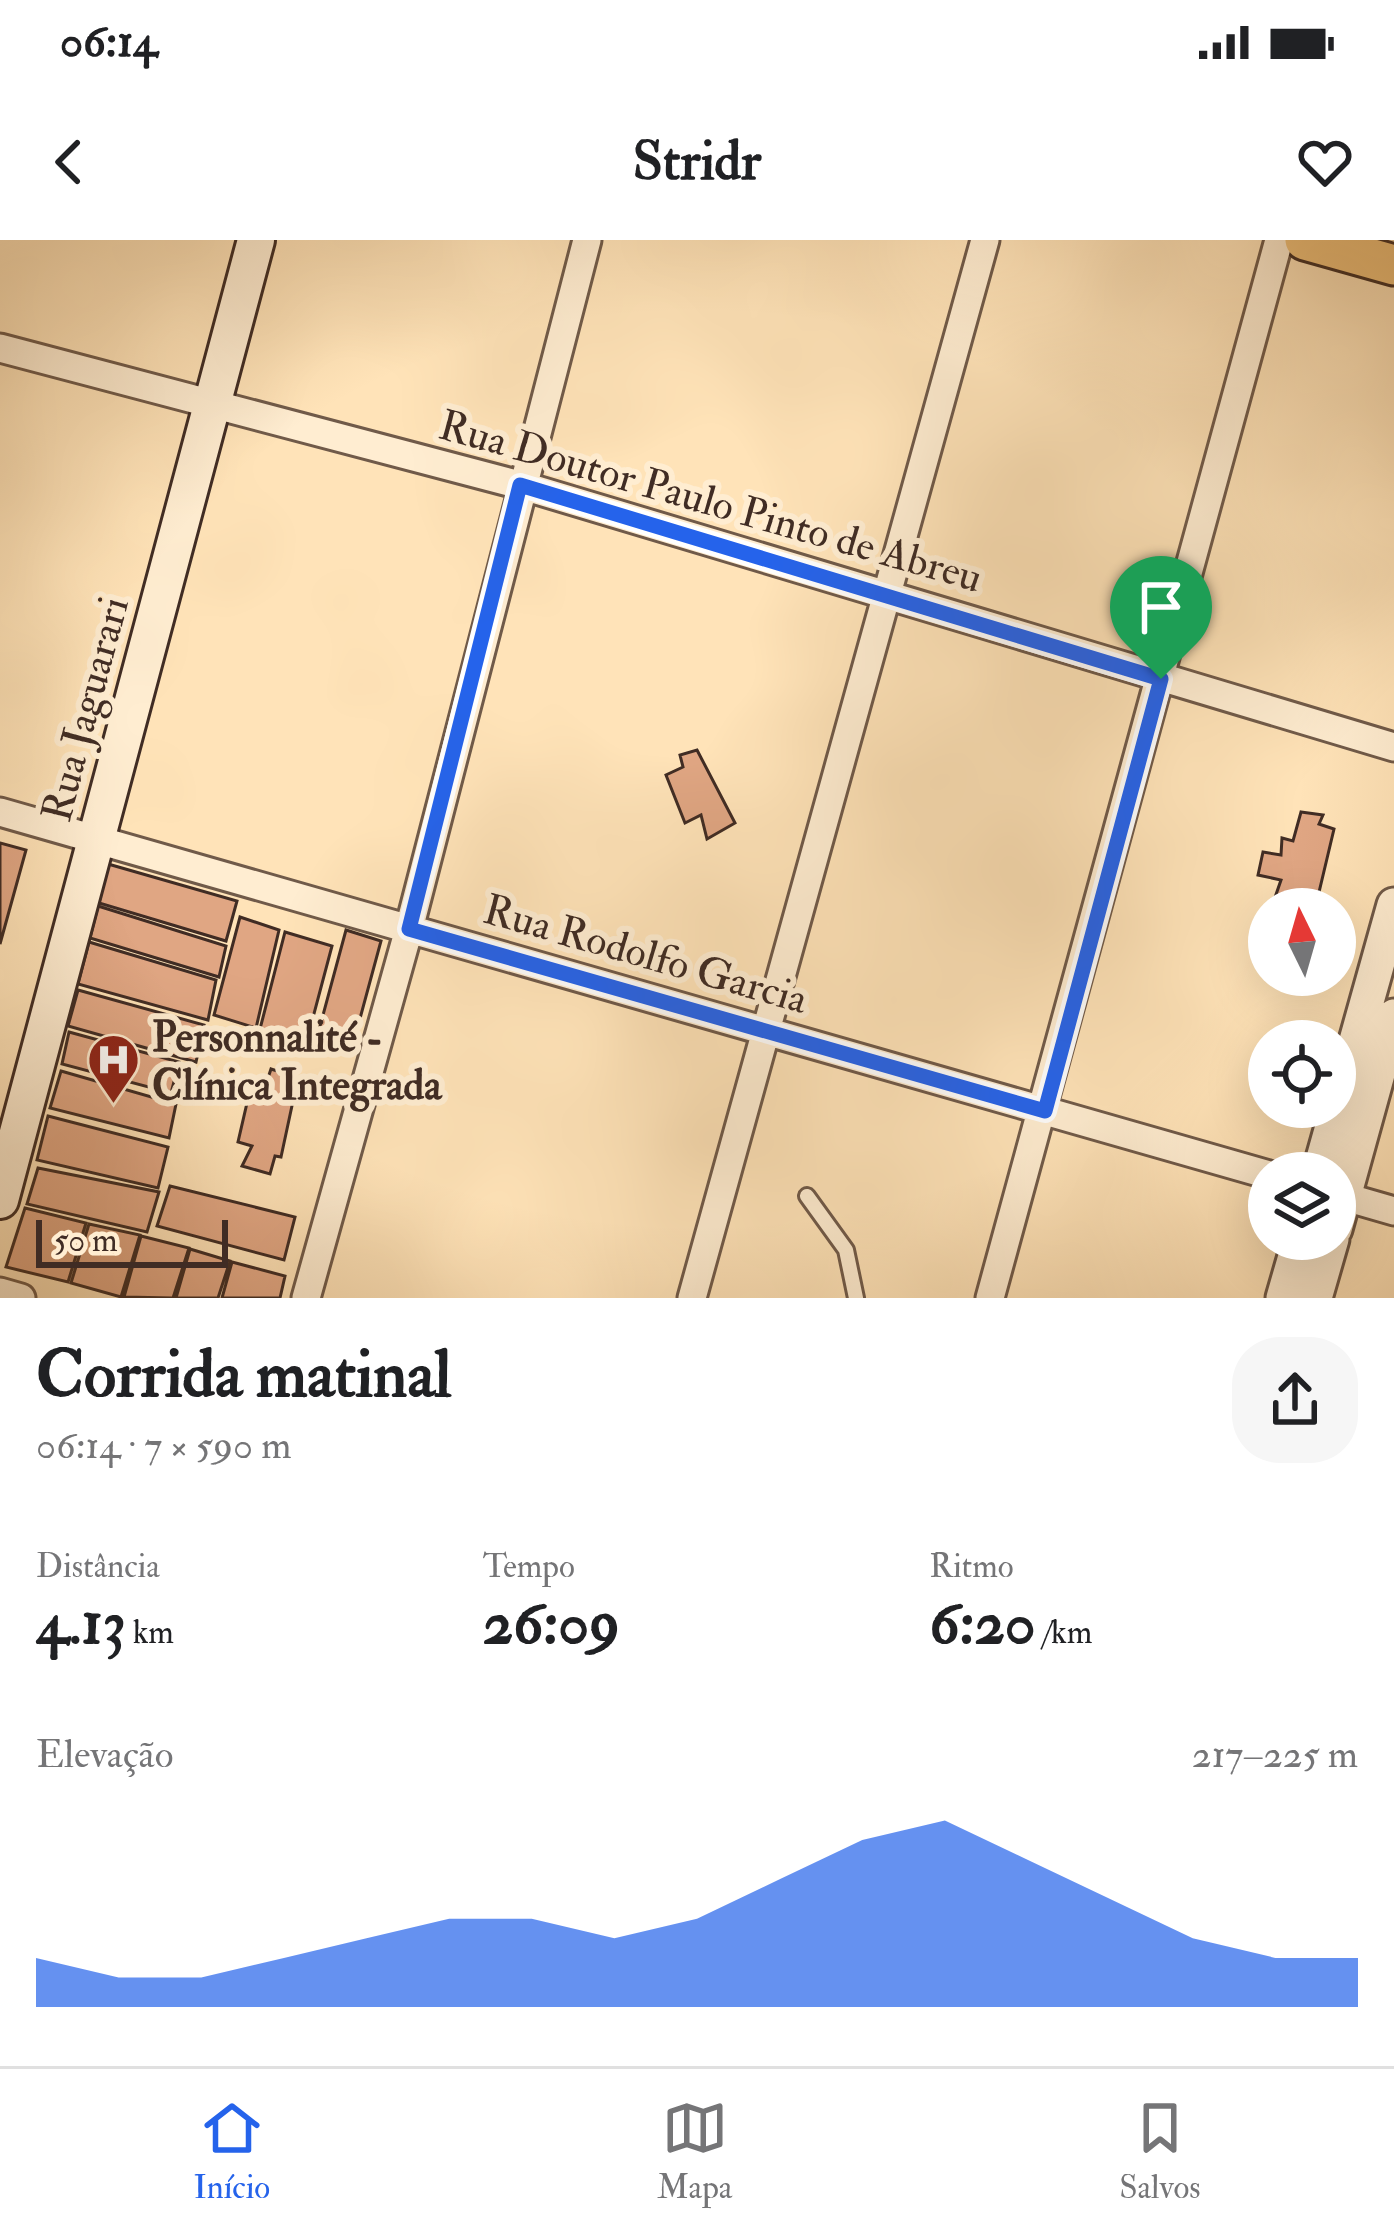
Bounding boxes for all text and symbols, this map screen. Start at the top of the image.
text: 06:14 [60,14,157,70]
text: Stridr [633,128,761,196]
icon: back [36,129,102,195]
icon: heart [1292,129,1358,195]
street label: Rua Doutor Paulo Pinto de Abreu [433,399,988,604]
pin [1110,556,1212,679]
icon: arrive [1128,574,1194,640]
street label: Rua Jaguarari [31,591,141,828]
street label: Rua Rodolfo Garcia [477,884,814,1026]
north arrow [1248,888,1356,996]
map controls [1248,888,1356,1260]
place label: Personnalité - Clínica Integrada [152,1012,443,1112]
button: locate [1248,1020,1356,1128]
hospital icon: Personnalité - Clínica Integrada [85,1032,141,1106]
button: layers [1248,1152,1356,1260]
scale bar [36,1214,228,1267]
text: 50 m [54,1220,118,1261]
text: Corrida matinal [36,1334,451,1417]
button: share [1232,1337,1358,1463]
text: 06:14 · 7 × 590 m [36,1421,291,1470]
text: Distância [36,1546,160,1587]
text: Tempo [483,1546,575,1587]
text: Ritmo [929,1546,1014,1587]
text: 4.13 [36,1587,126,1662]
text: 26:09 [483,1587,620,1662]
text: 6:20 [929,1587,1036,1662]
text: km [126,1612,174,1653]
text: /km [1036,1612,1092,1653]
text: Elevação [36,1730,173,1779]
text: 217–225 m [1192,1730,1358,1779]
tab: Início [193,2095,270,2208]
tab: Mapa [657,2095,732,2208]
tab: Salvos [1119,2095,1201,2208]

